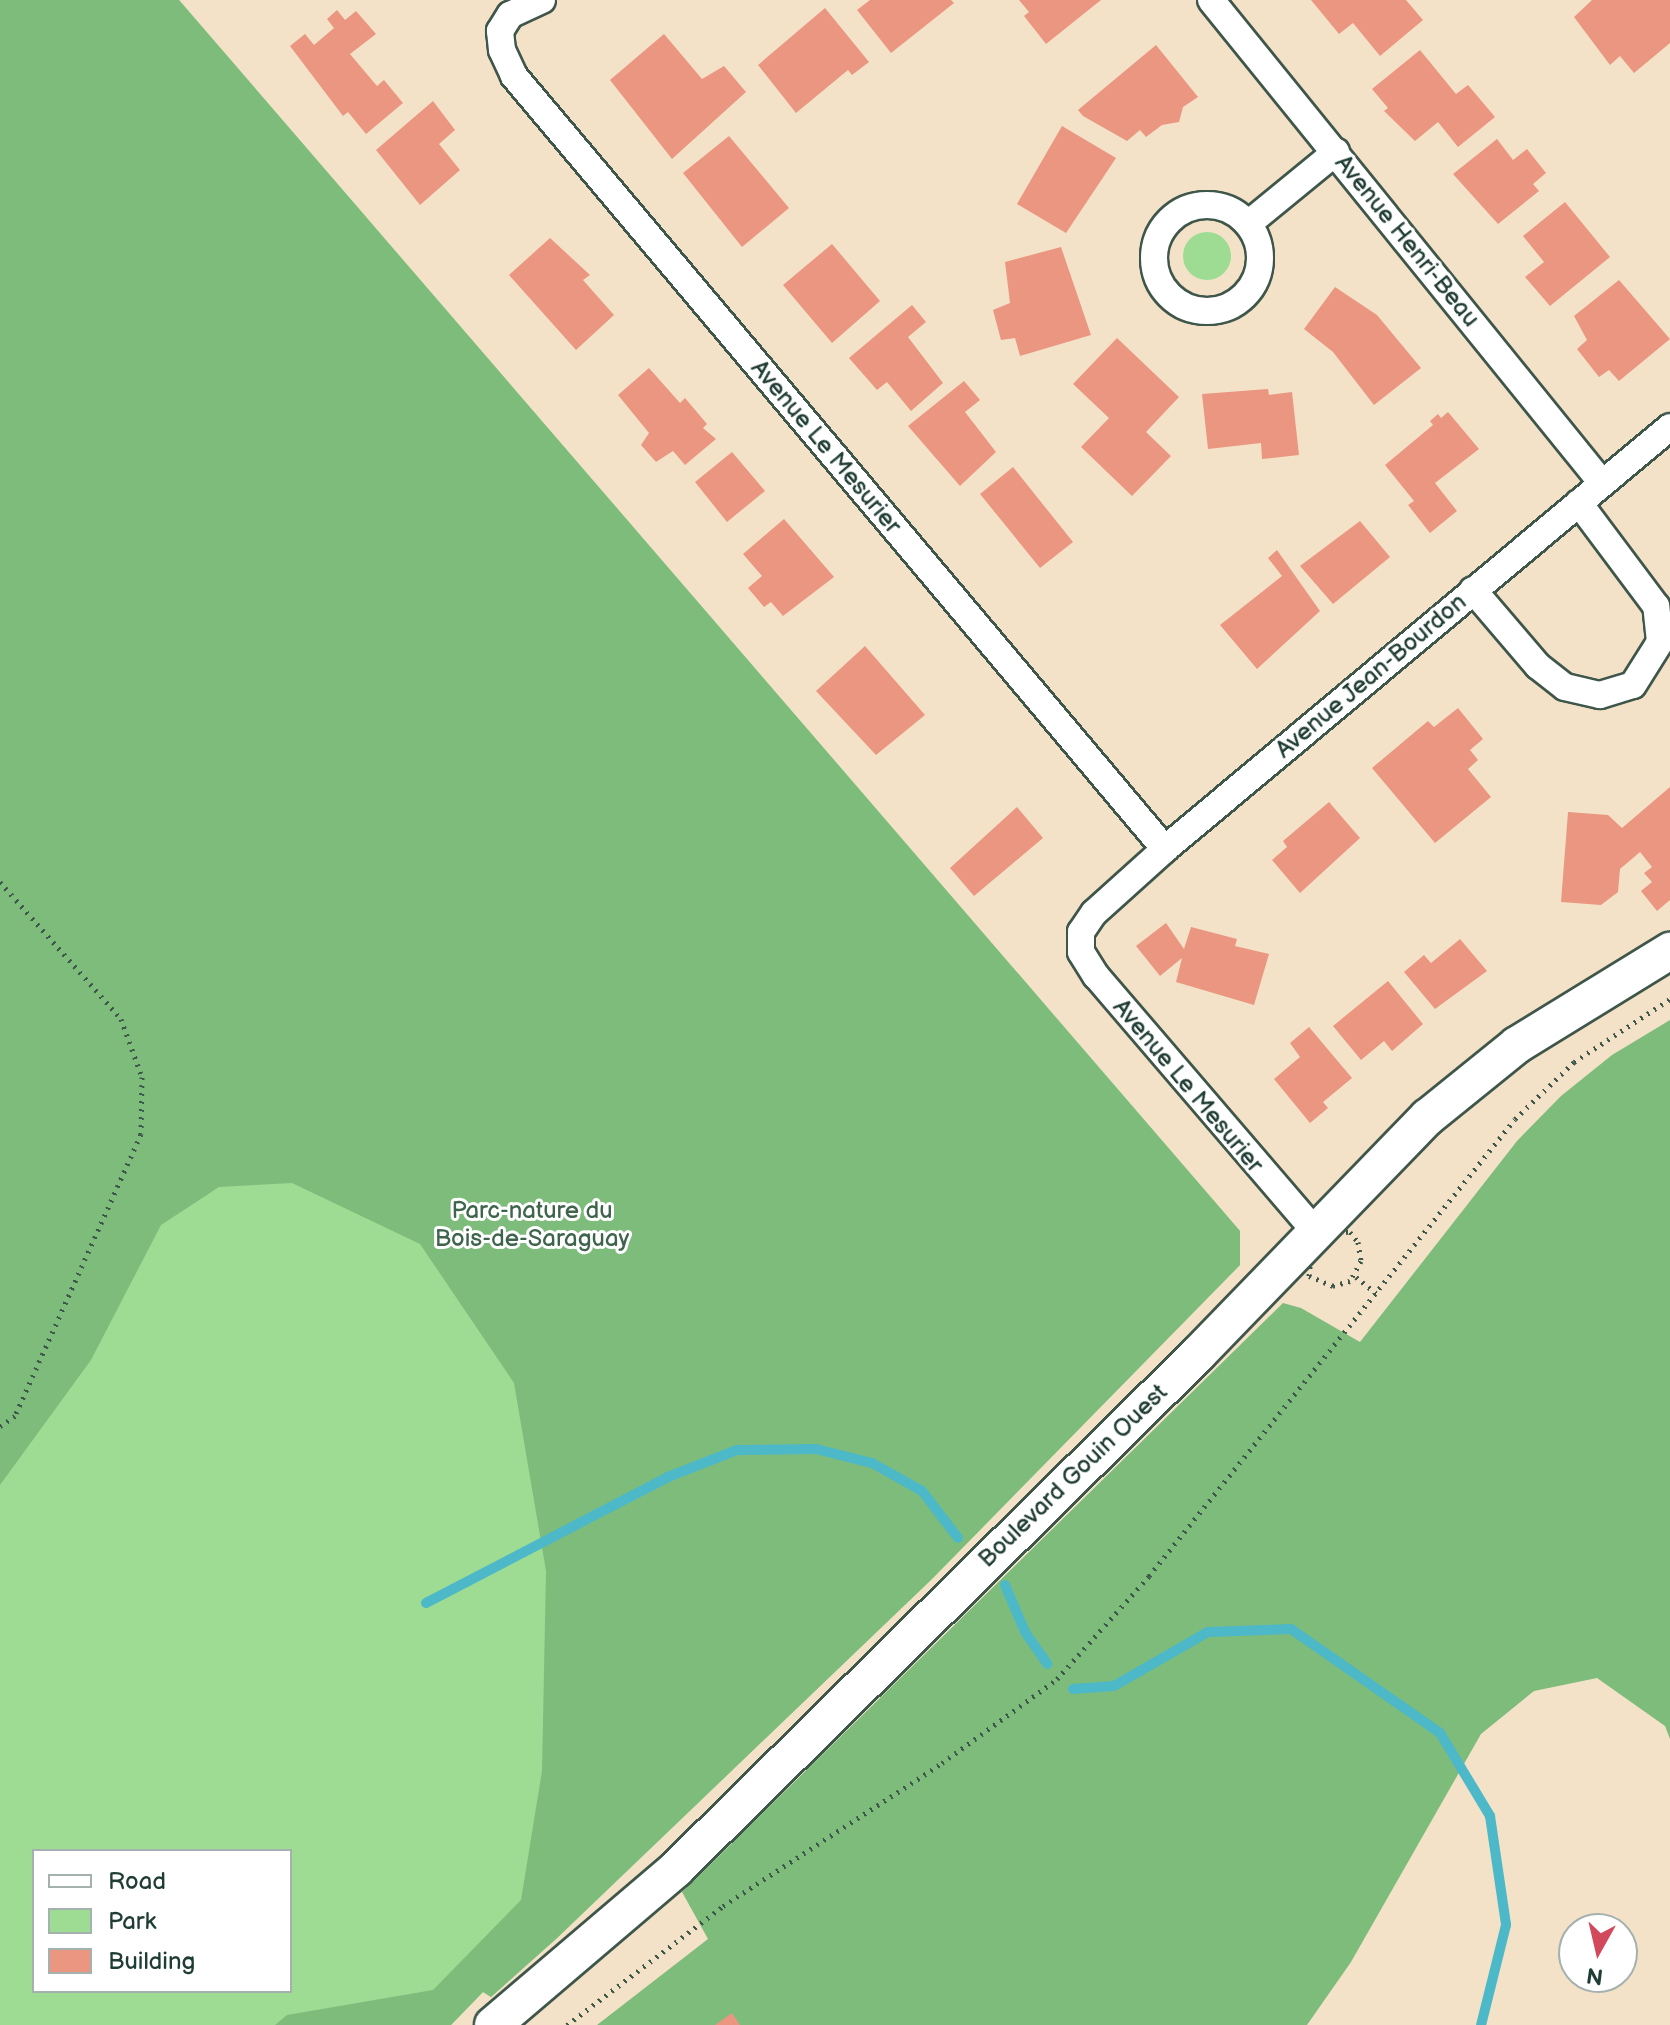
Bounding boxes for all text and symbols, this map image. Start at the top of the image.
street label: Avenue Henri-Beau [1329,149,1485,333]
street label: Avenue Le Mesurier [745,354,907,540]
street label: Avenue Jean-Bourdon [1269,587,1473,765]
street label: Avenue Le Mesurier [1107,993,1269,1179]
park label: Parc-nature du Bois-de-Saraguay [435,1197,629,1253]
street label: Boulevard Gouin Ouest [973,1378,1173,1574]
legend [32,1849,292,1993]
text: Road [108,1867,166,1896]
text: Park [108,1907,156,1936]
north arrow [1558,1913,1638,1993]
text: Building [108,1947,195,1976]
text: N [1585,1961,1605,1990]

